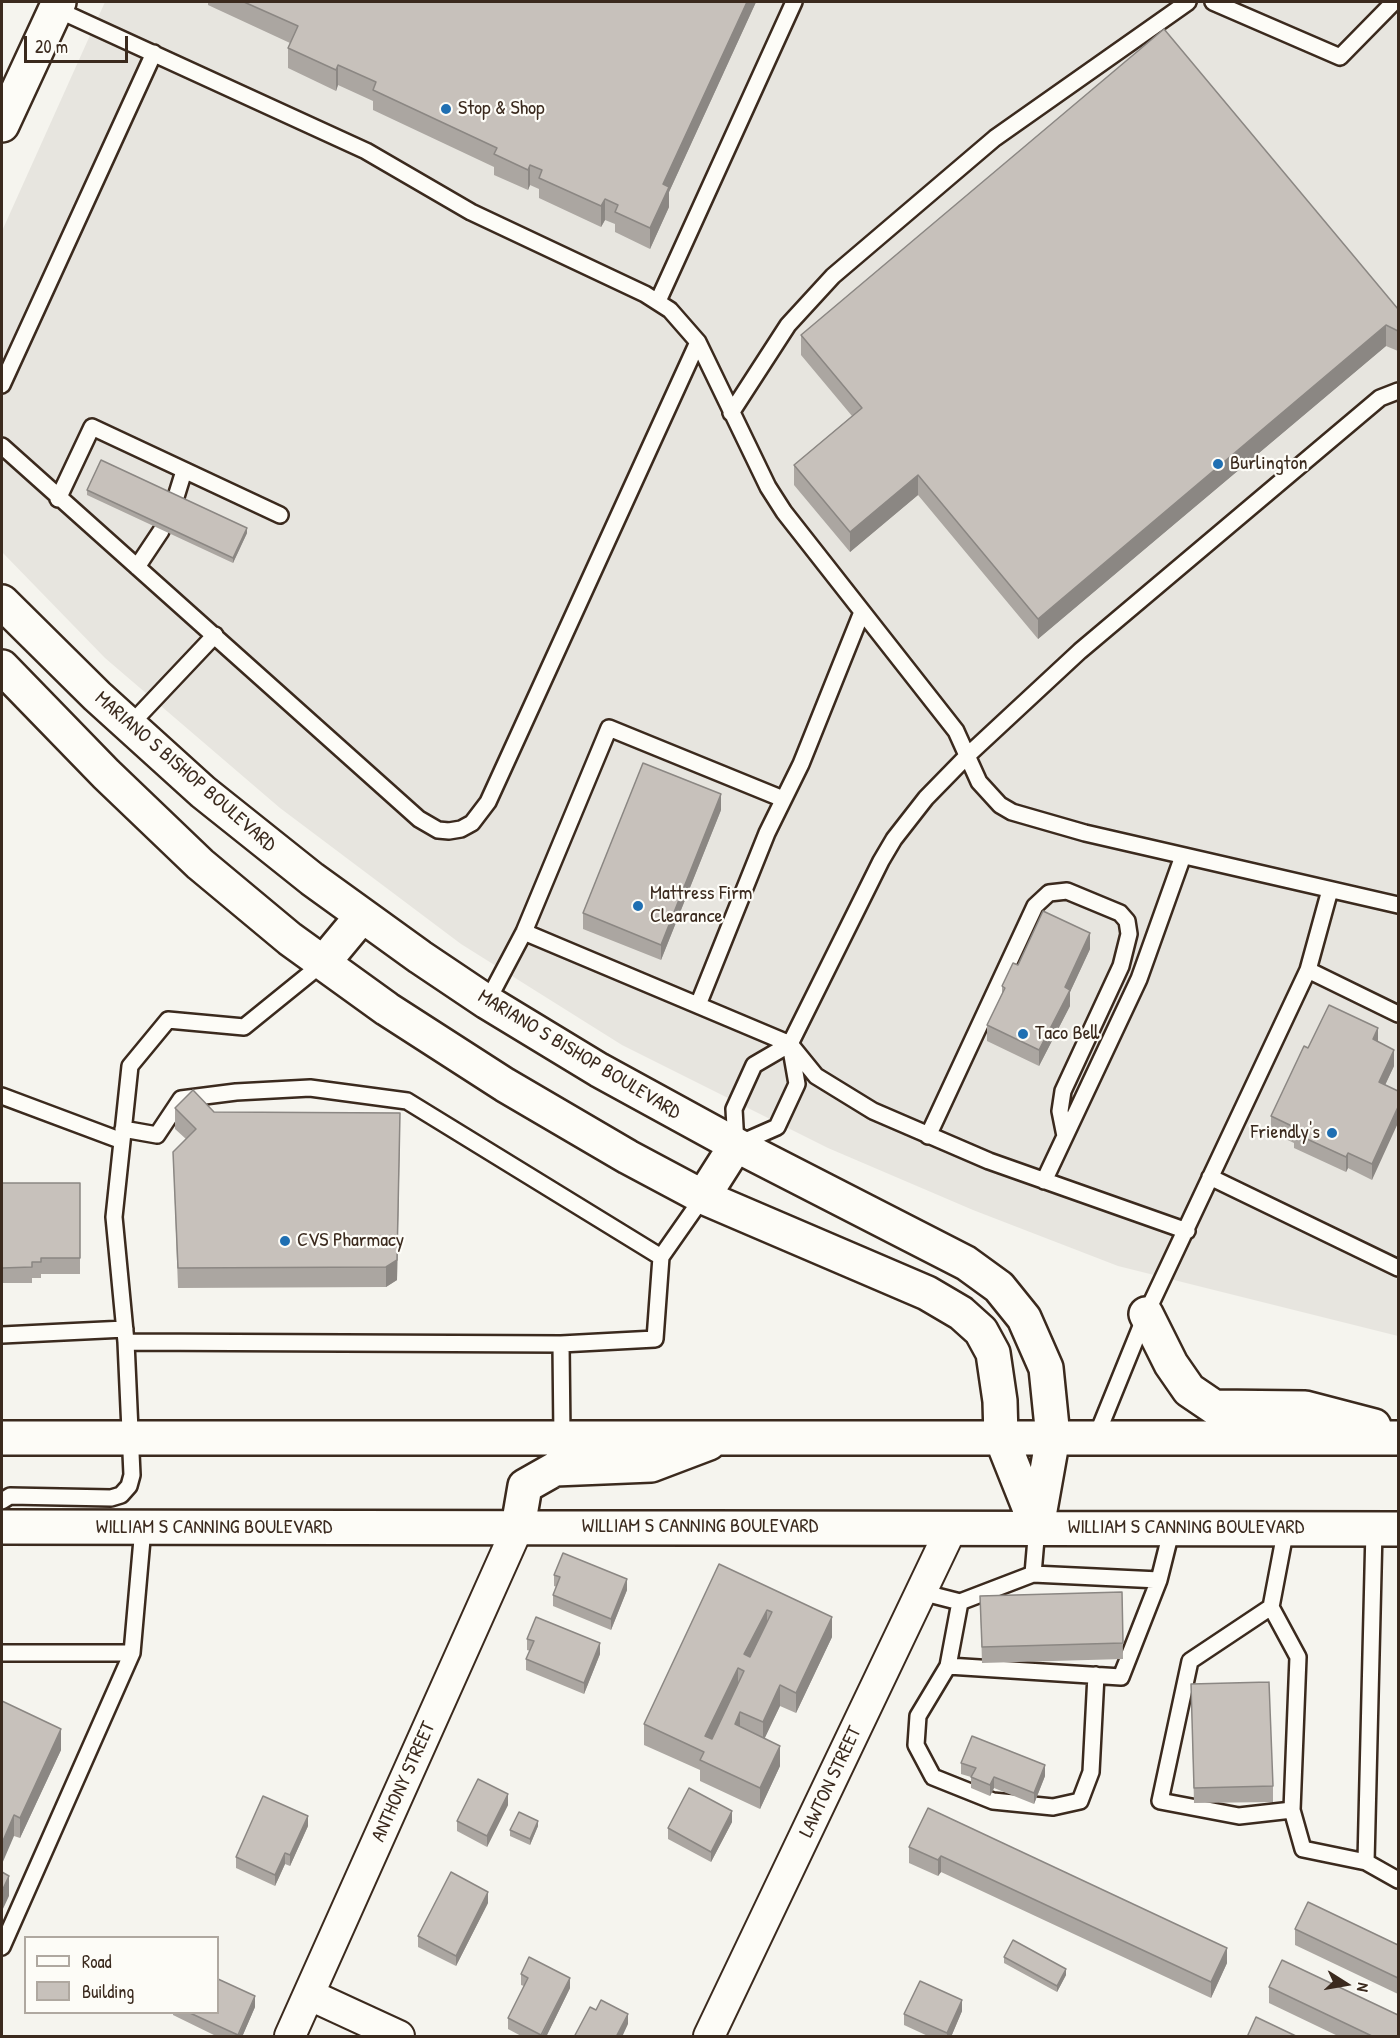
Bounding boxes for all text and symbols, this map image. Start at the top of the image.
scale bar [27,24,130,62]
text: 20 m [35,34,68,59]
place label: Stop & Shop [458,97,545,121]
marker: Stop & Shop [439,102,453,116]
place label: Burlington [1230,452,1308,476]
marker: Burlington [1211,457,1225,471]
street label: MARIANO S BISHOP BOULEVARD [90,687,280,857]
place label: Mattress Firm Clearance [650,882,752,929]
marker: Mattress Firm Clearance [631,899,645,913]
street label: MARIANO S BISHOP BOULEVARD [473,985,685,1125]
place label: Taco Bell [1035,1022,1099,1046]
marker: Taco Bell [1016,1027,1030,1041]
place label: Friendly's [1251,1121,1320,1145]
marker: Friendly's [1325,1126,1339,1140]
place label: CVS Pharmacy [297,1229,404,1253]
marker: CVS Pharmacy [278,1234,292,1248]
street label: WILLIAM S CANNING BOULEVARD [582,1515,818,1539]
street label: WILLIAM S CANNING BOULEVARD [96,1516,332,1540]
street label: WILLIAM S CANNING BOULEVARD [1068,1516,1304,1540]
street label: ANTHONY STREET [367,1718,441,1846]
street label: LAWTON STREET [795,1723,867,1841]
legend [24,1936,219,2014]
text: Road [82,1949,112,1974]
north arrow [1316,1954,1376,2014]
text: Building [82,1979,134,2004]
text: N [1352,1981,1375,1994]

